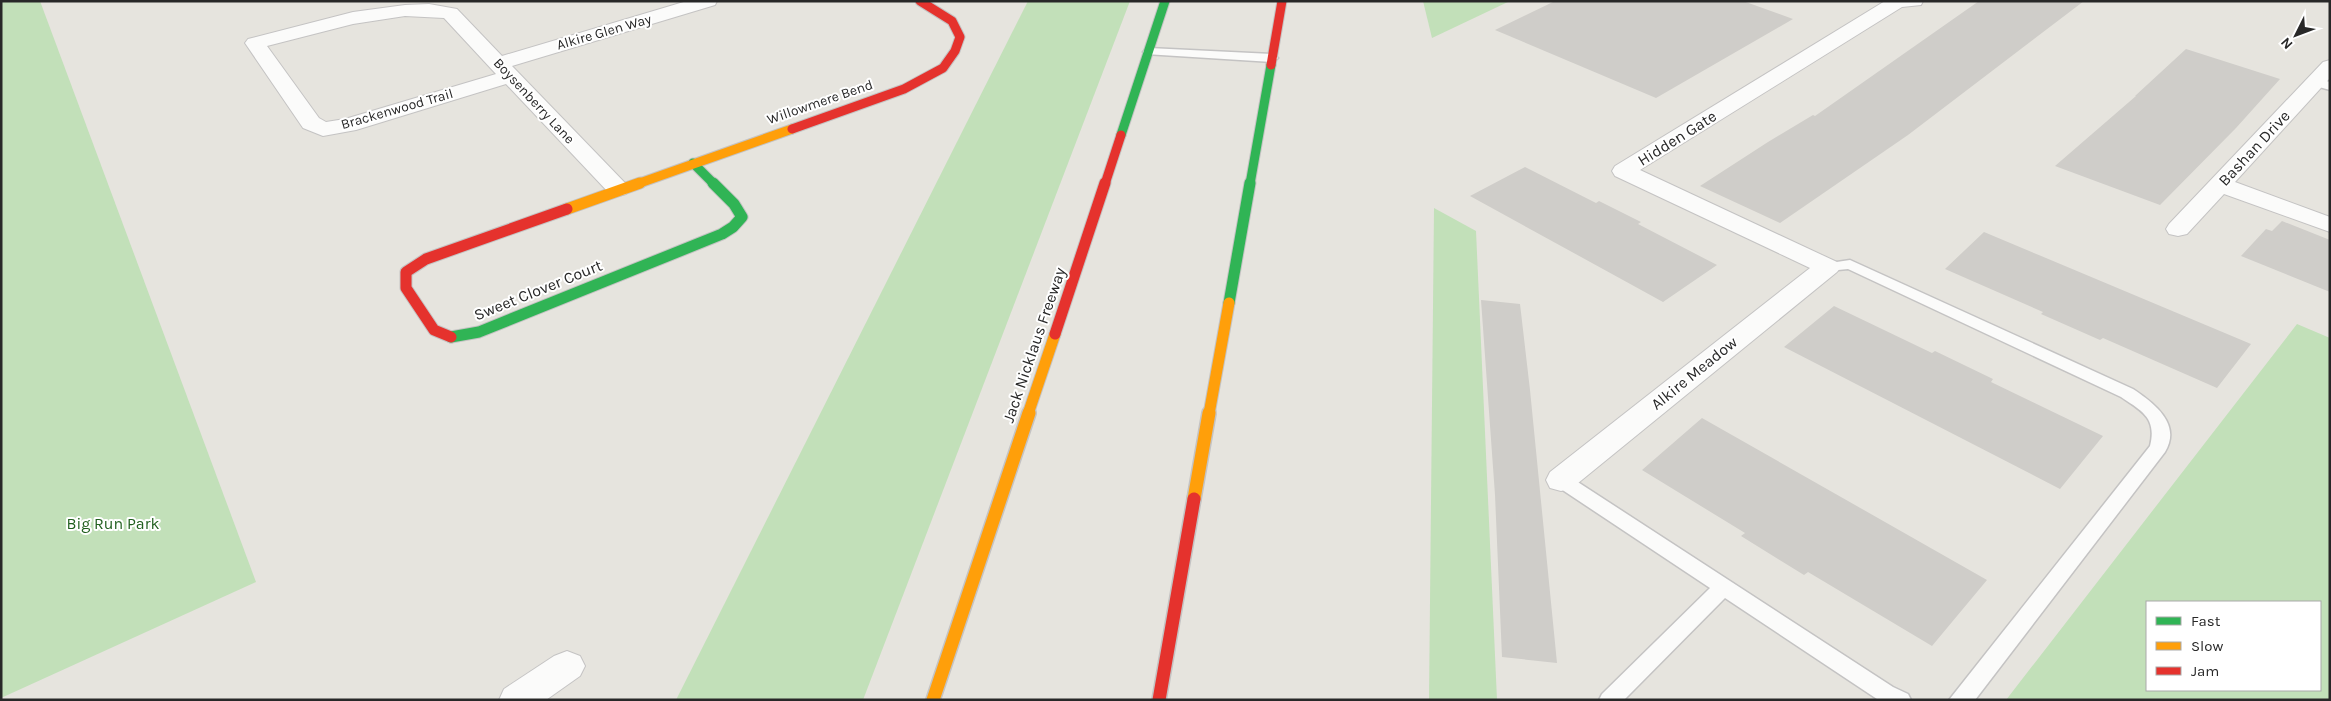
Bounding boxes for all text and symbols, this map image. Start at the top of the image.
street label: Alkire Glen Way [555,10,654,54]
north arrow [2271,10,2321,60]
text: N [2277,34,2296,53]
street label: Boysenberry Lane [490,55,578,147]
street label: Willowmere Bend [765,76,875,128]
street label: Brackenwood Trail [339,85,455,133]
street label: Hidden Gate [1634,106,1720,170]
street label: Bashan Drive [2214,106,2294,190]
street label: Sweet Clover Court [471,256,605,324]
street label: Jack Nicklaus Freeway [998,264,1070,425]
street label: Alkire Meadow [1647,332,1741,414]
park label: Big Run Park [67,514,159,533]
legend [2146,601,2321,691]
text: Fast [2191,612,2221,630]
text: Slow [2191,637,2223,655]
text: Jam [2191,662,2219,680]

